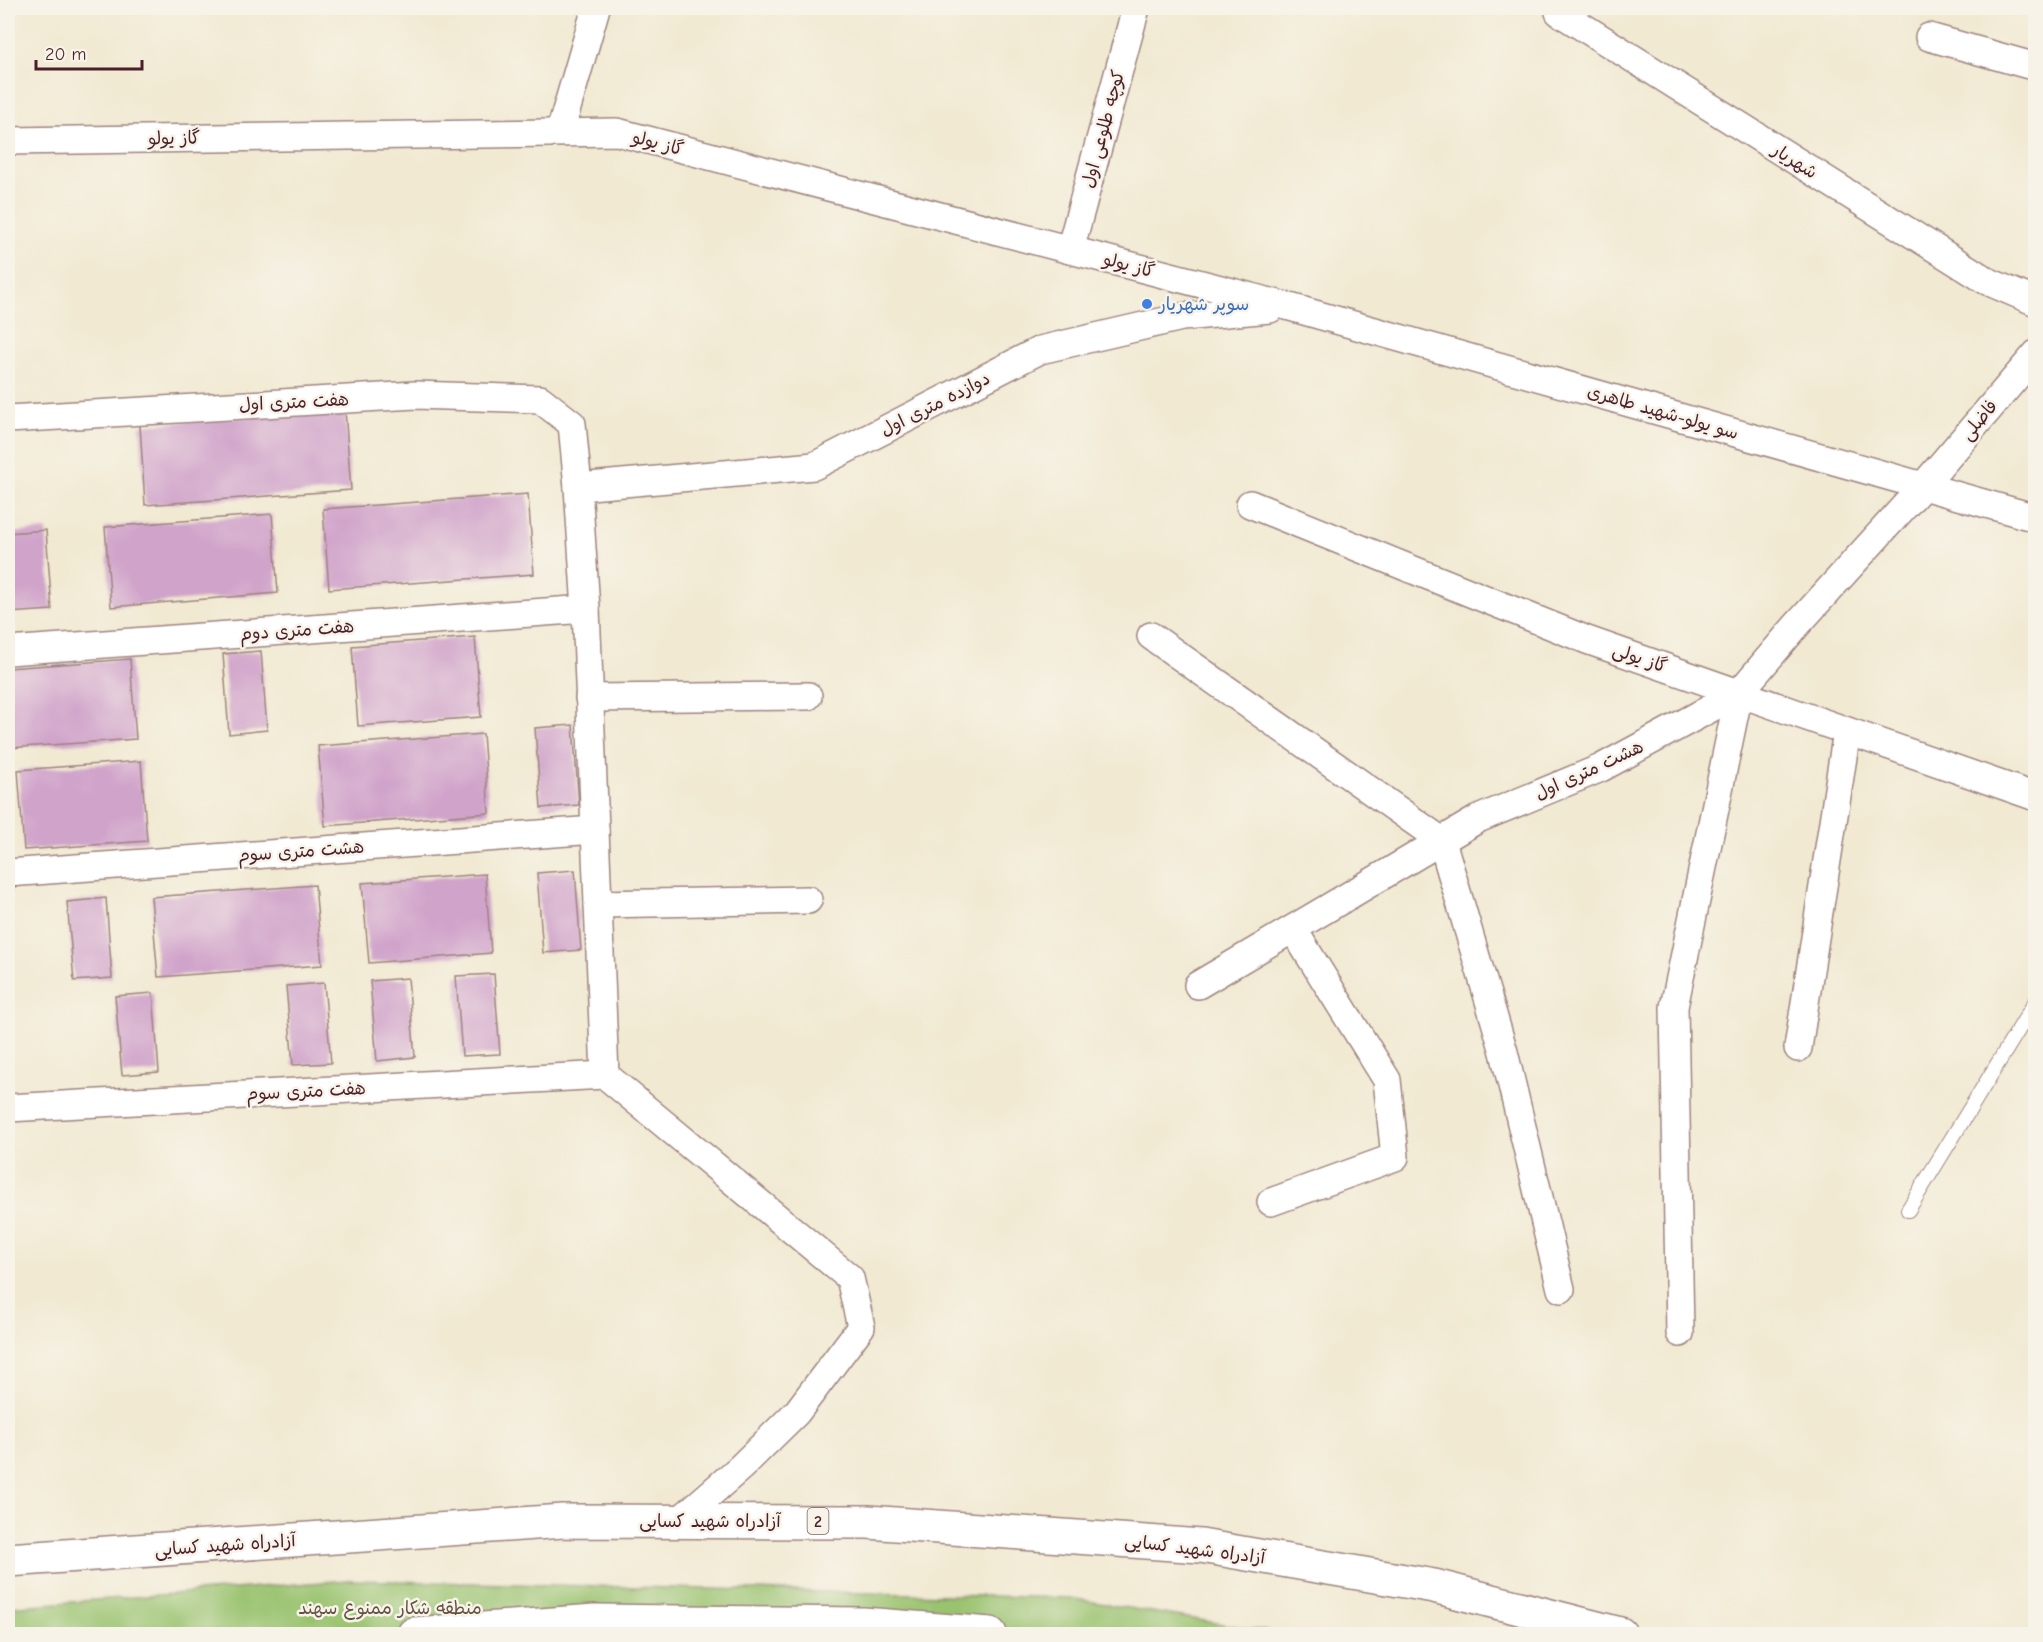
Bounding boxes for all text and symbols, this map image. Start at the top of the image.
scale bar [36,33,142,71]
text: 20 m [45,44,86,65]
street label: کوچه طلوعی اول [1078,68,1130,191]
street label: گاز یولو [629,126,686,160]
street label: گاز یولو [147,128,201,149]
street label: شهریار [1767,138,1821,183]
street label: گاز یولو [1100,248,1157,282]
place label: سوپر شهریار [1157,294,1249,316]
marker: سوپر شهریار [1140,297,1154,311]
street label: دوازده متری اول [877,368,993,441]
street label: سو یولو-شهید طاهری [1585,381,1741,444]
street label: هفت متری اول [238,389,350,416]
street label: فاضلی [1957,396,2002,445]
street label: هفت متری دوم [239,616,355,648]
street label: گاز یولی [1610,639,1670,678]
street label: هشت متری اول [1532,736,1647,805]
street label: هشت متری سوم [237,837,365,869]
street label: هفت متری سوم [246,1078,366,1108]
road number: 2 [808,1508,828,1534]
street label: آزادراه شهید کسایی [639,1511,782,1532]
street label: آزادراه شهید کسایی [154,1530,298,1561]
street label: آزادراه شهید کسایی [1124,1530,1268,1569]
park label: منطقه شکار ممنوع سهند [298,1598,482,1620]

